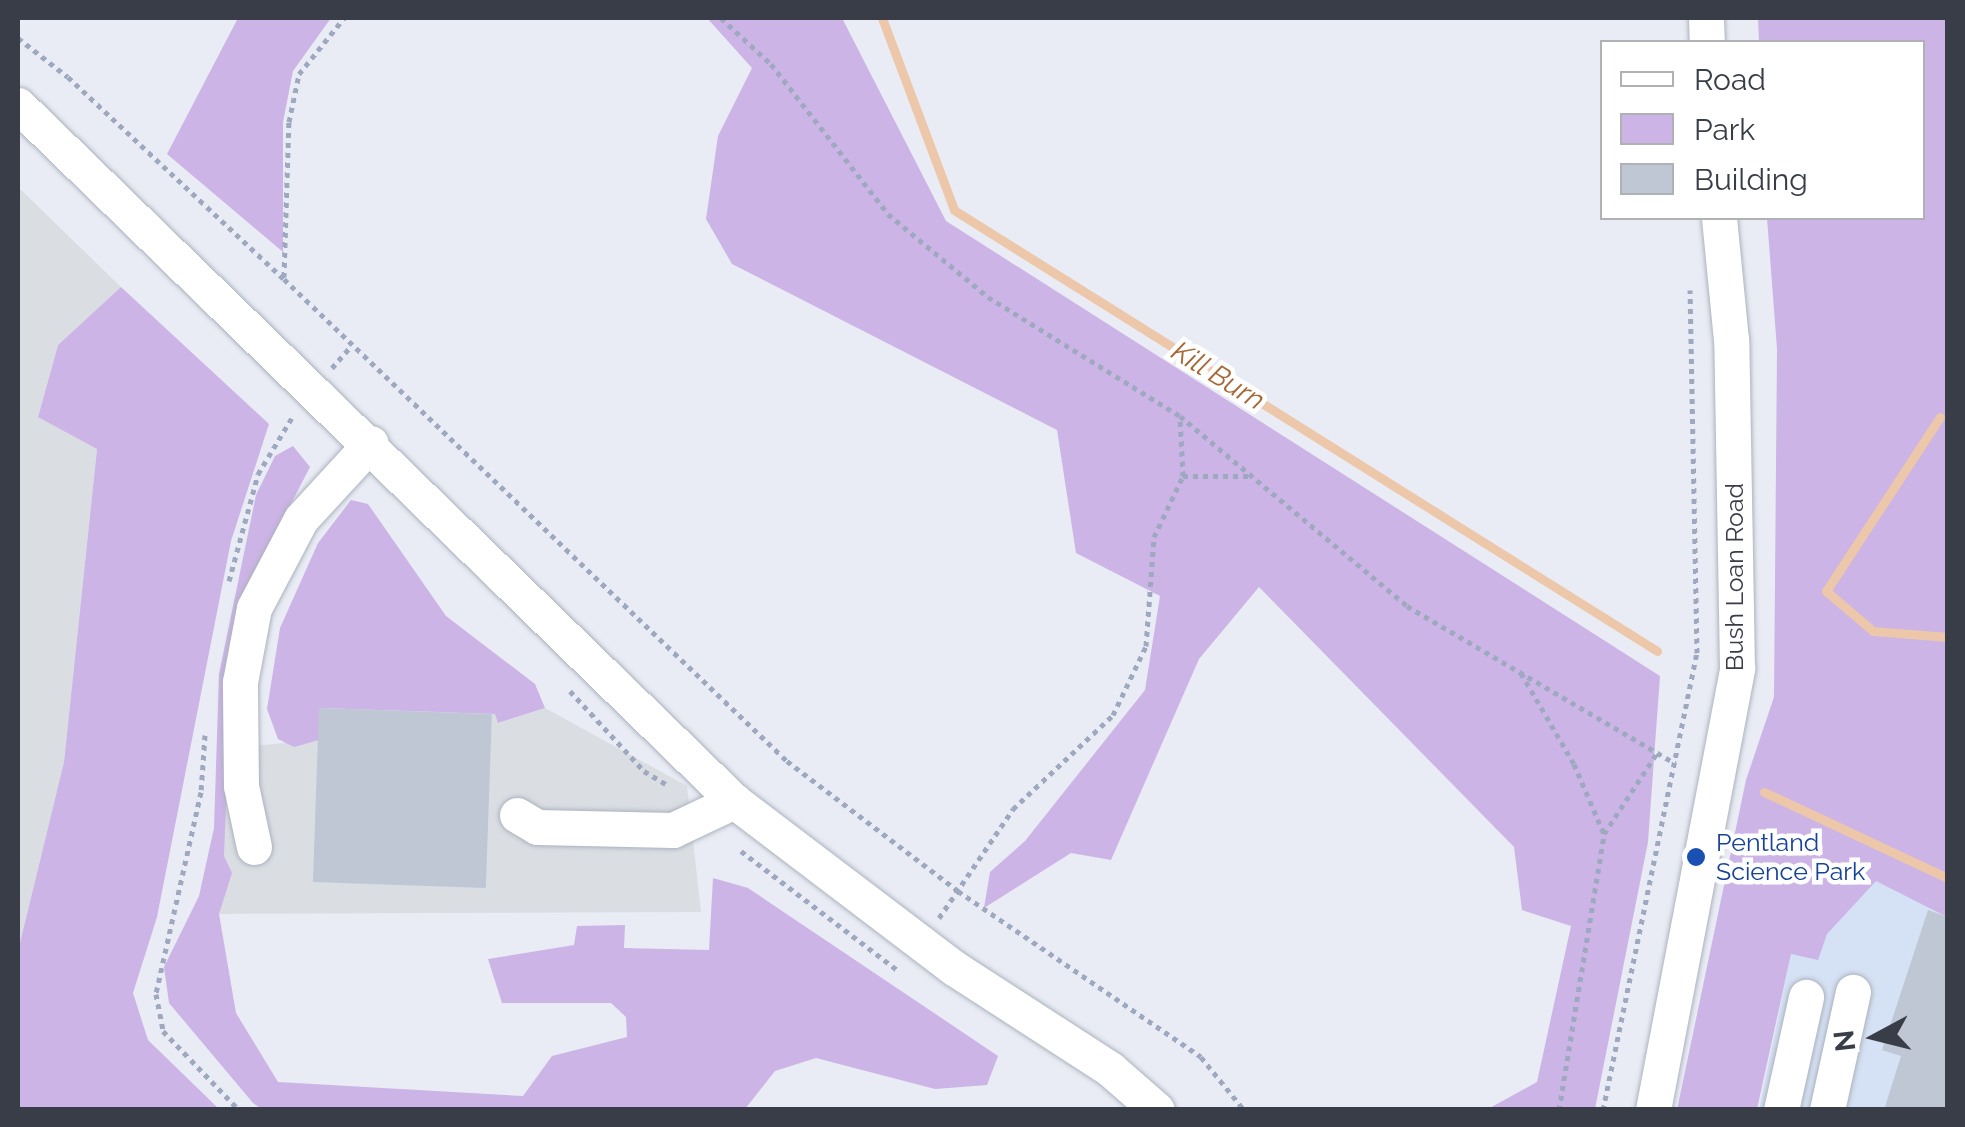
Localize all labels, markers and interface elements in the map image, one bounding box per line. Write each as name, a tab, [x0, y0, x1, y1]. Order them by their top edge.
legend	[1600, 40, 1925, 220]
text: Road	[1694, 62, 1766, 97]
text: Park	[1694, 112, 1755, 147]
text: Building	[1694, 162, 1808, 197]
water label: Kill Burn	[1165, 334, 1271, 418]
street label: Bush Loan Road	[1719, 483, 1749, 671]
place label: Pentland Science Park	[1716, 828, 1865, 887]
marker: Pentland Science Park	[1685, 846, 1707, 868]
north arrow	[1825, 987, 1925, 1087]
text: N	[1827, 1028, 1862, 1053]

